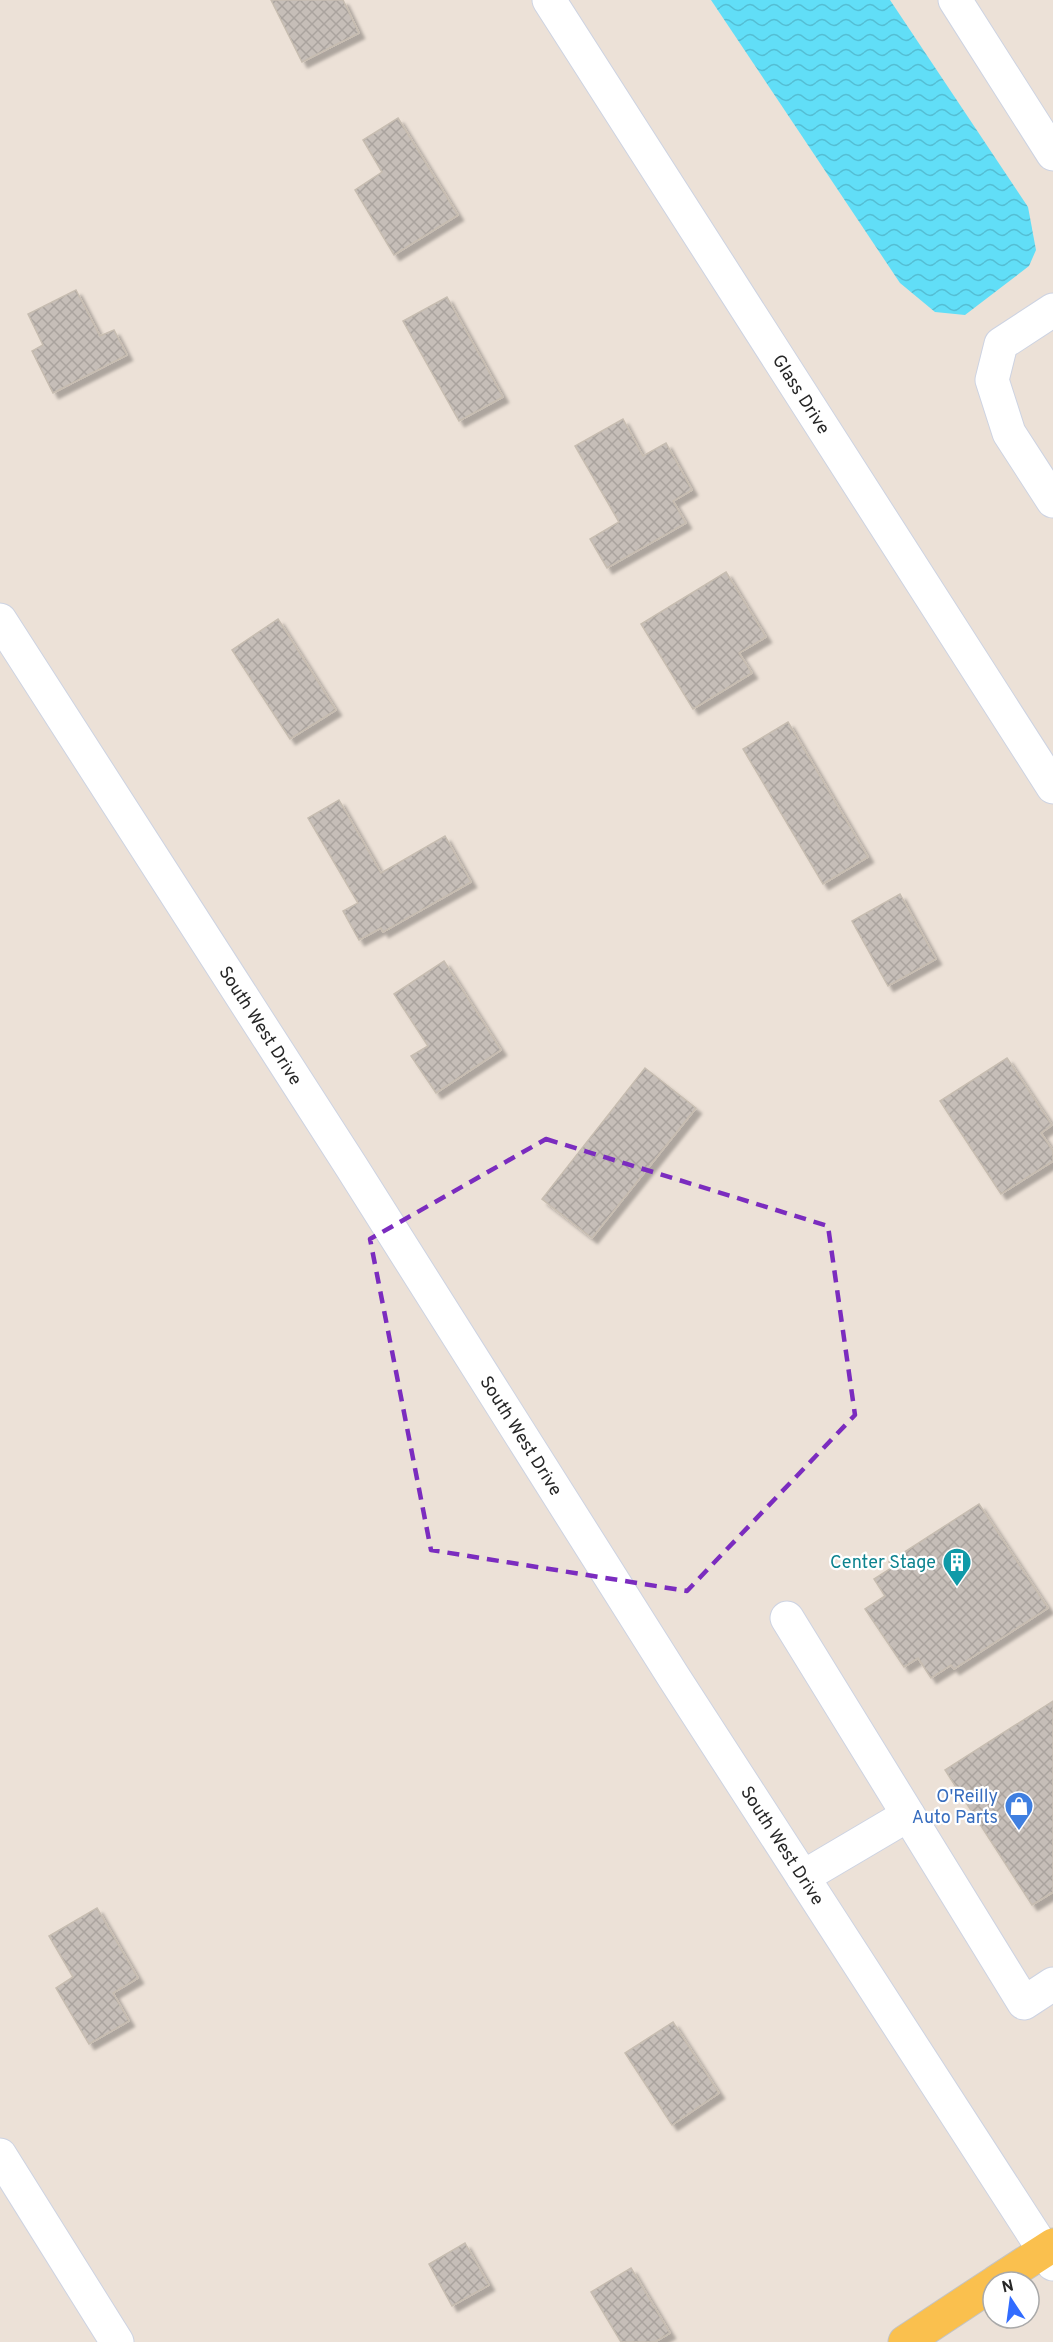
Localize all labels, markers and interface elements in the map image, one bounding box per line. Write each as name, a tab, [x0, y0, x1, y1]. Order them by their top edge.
street label: Glass Drive	[766, 351, 834, 439]
street label: South West Drive	[213, 962, 306, 1090]
street label: South West Drive	[474, 1372, 566, 1501]
building icon: Center Stage	[941, 1546, 973, 1588]
place label: Center Stage	[830, 1552, 936, 1575]
street label: South West Drive	[734, 1782, 828, 1910]
place label: O'Reilly Auto Parts	[912, 1786, 998, 1830]
shop icon: O'Reilly Auto Parts	[1003, 1790, 1035, 1832]
north arrow	[981, 2270, 1041, 2330]
text: N	[1000, 2276, 1016, 2298]

